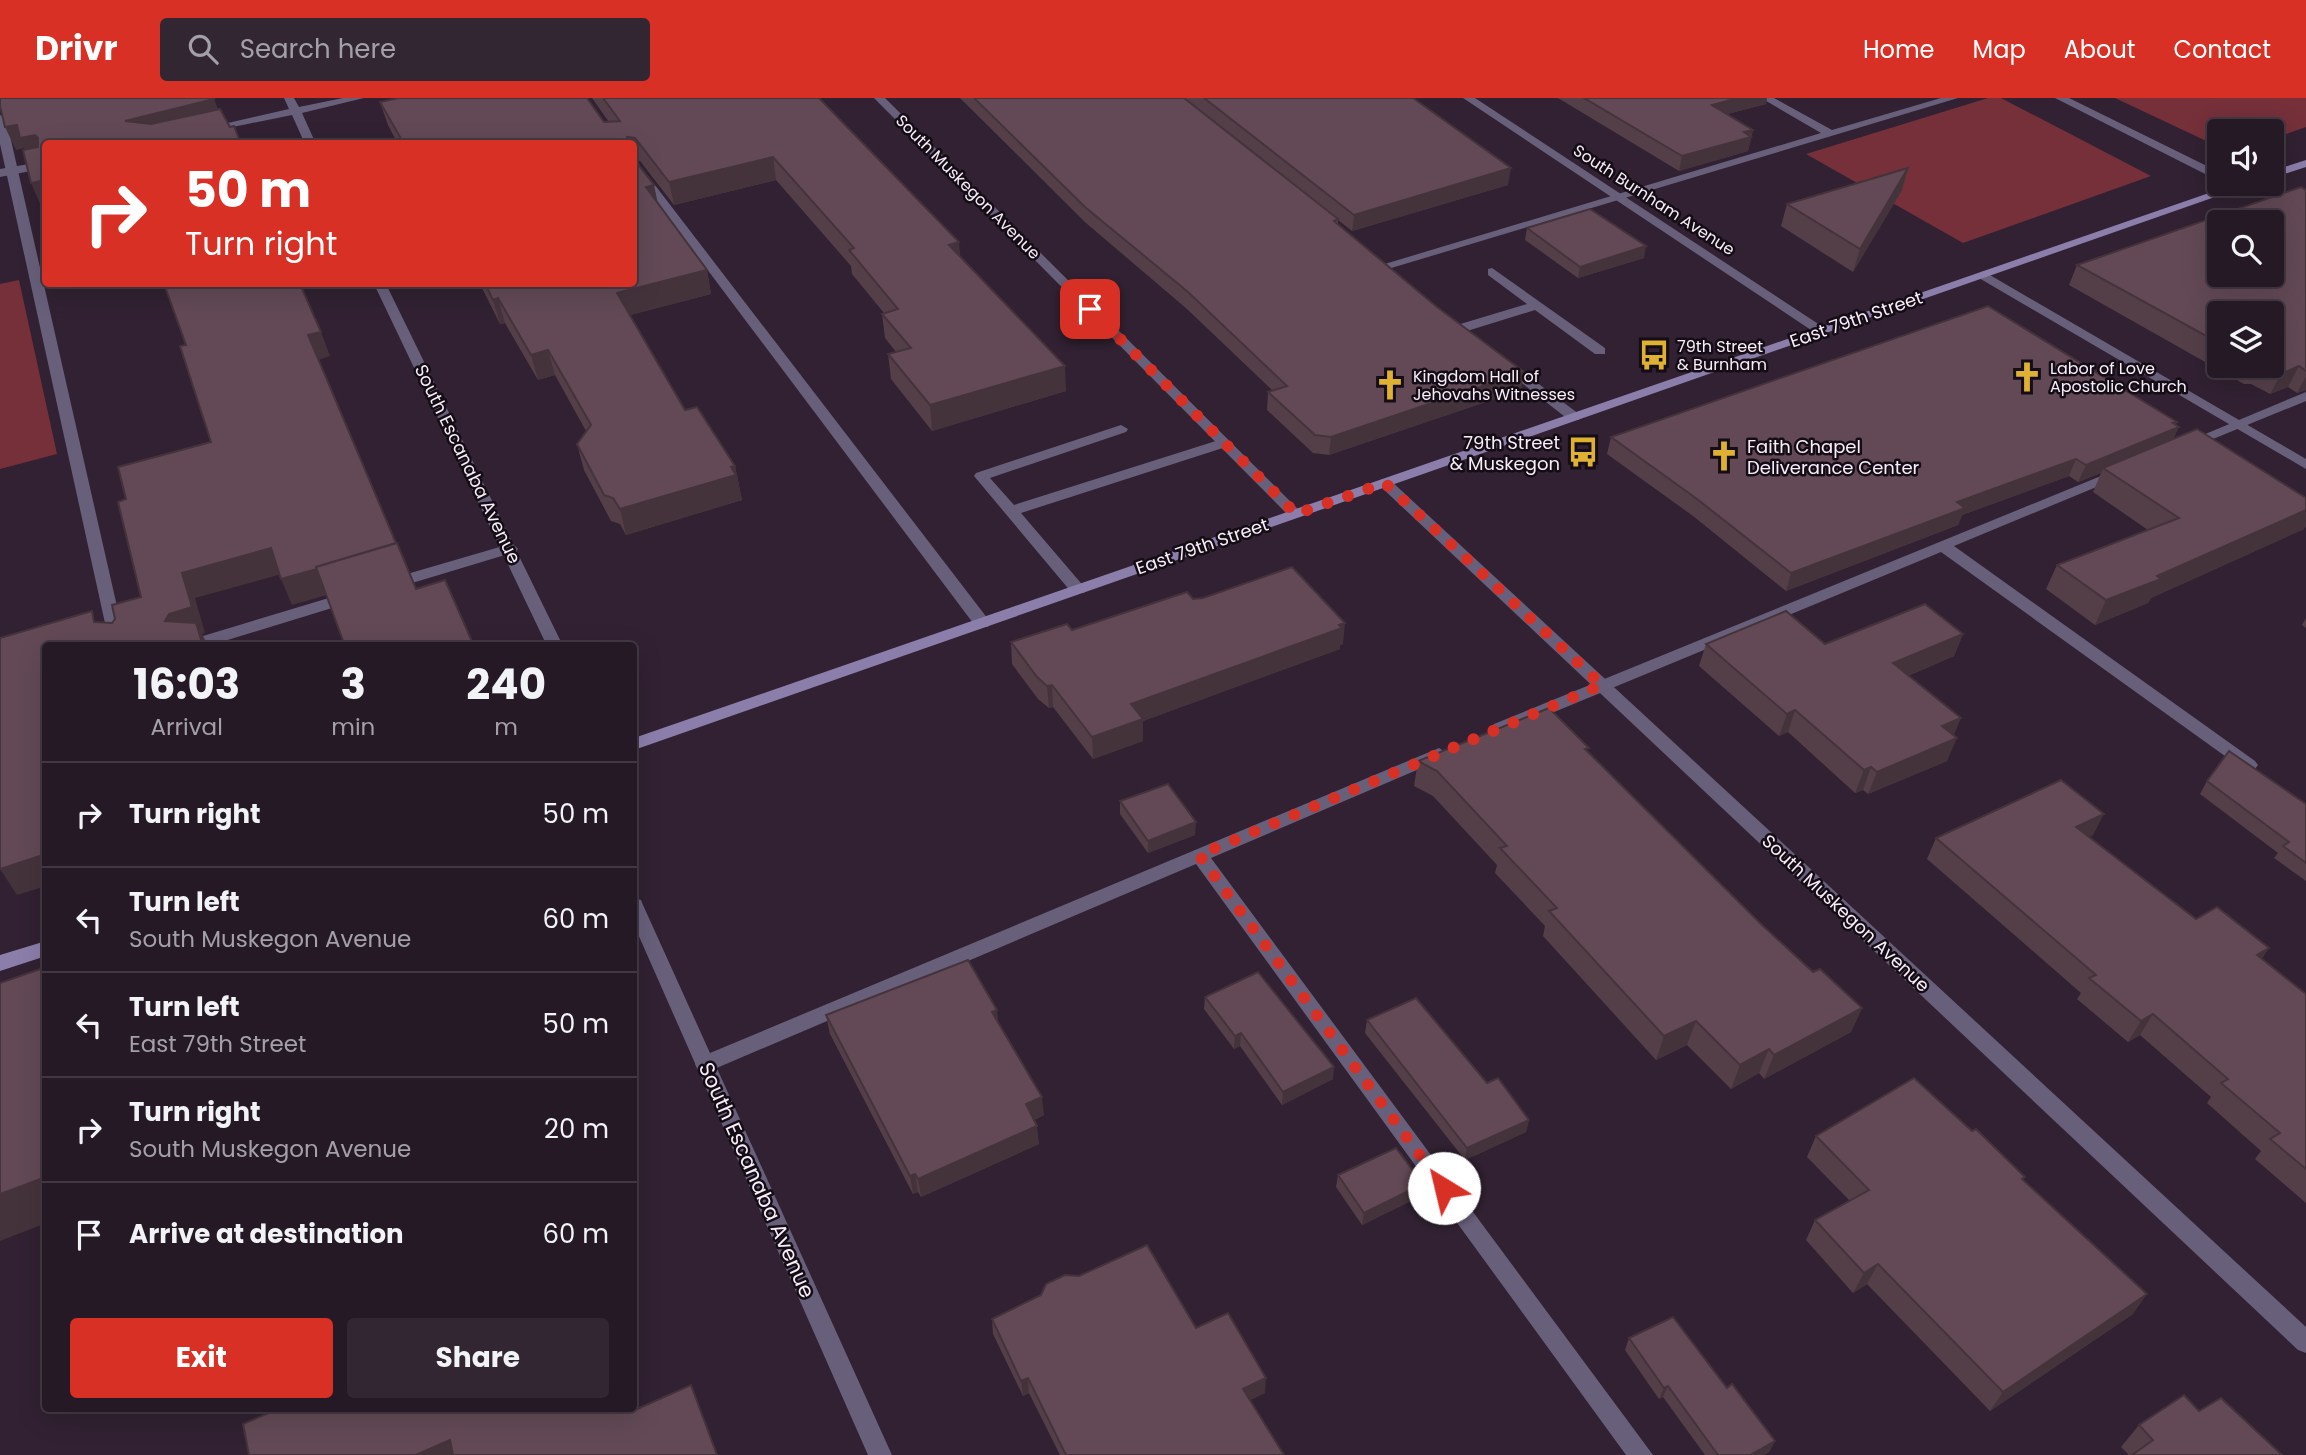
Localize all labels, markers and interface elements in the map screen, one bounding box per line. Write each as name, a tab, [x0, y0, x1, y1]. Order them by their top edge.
search box	[160, 18, 650, 81]
text: Drivr	[35, 25, 118, 72]
icon: search	[184, 30, 222, 68]
text: Search here	[240, 31, 396, 67]
text: Home	[1863, 33, 1935, 66]
text: Map	[1973, 33, 2026, 66]
text: About	[2064, 33, 2135, 66]
text: Contact	[2173, 33, 2271, 66]
street label: South Muskegon Avenue	[890, 109, 1046, 265]
map controls	[2207, 119, 2284, 378]
button: sound	[2207, 119, 2284, 196]
street label: South Burnham Avenue	[1569, 139, 1739, 261]
text: 50 m	[185, 156, 311, 224]
icon: right	[70, 168, 161, 259]
button: search	[2207, 210, 2284, 287]
text: Turn right	[185, 221, 337, 266]
pin	[1060, 279, 1120, 339]
street label: East 79th Street	[1786, 285, 1926, 353]
icon: arrive	[1071, 290, 1109, 328]
button: layers	[2207, 301, 2284, 378]
place label: 79th Street & Burnham	[1677, 335, 1767, 376]
bus stop icon: 79th Street & Burnham	[1637, 338, 1671, 372]
place label: Labor of Love Apostolic Church	[2050, 357, 2187, 398]
street label: South Escanaba Avenue	[409, 360, 527, 568]
church icon: Labor of Love Apostolic Church	[2010, 360, 2044, 394]
place label: Kingdom Hall of Jehovahs Witnesses	[1413, 365, 1575, 406]
church icon: Kingdom Hall of Jehovahs Witnesses	[1373, 368, 1407, 402]
place label: 79th Street & Muskegon	[1450, 430, 1560, 476]
place label: Faith Chapel Deliverance Center	[1747, 434, 1920, 480]
bus stop icon: 79th Street & Muskegon	[1566, 435, 1600, 469]
church icon: Faith Chapel Deliverance Center	[1707, 439, 1741, 473]
street label: East 79th Street	[1132, 512, 1272, 580]
text: 16:03	[133, 655, 240, 714]
text: 3	[341, 655, 366, 714]
text: 240	[466, 655, 546, 714]
text: Arrival	[150, 711, 223, 743]
text: min	[331, 711, 375, 743]
text: m	[494, 711, 518, 743]
icon: right	[70, 796, 108, 834]
text: Turn right	[129, 796, 261, 832]
text: 50 m	[543, 796, 609, 832]
street label: South Muskegon Avenue	[1757, 829, 1935, 997]
text: Turn left	[129, 884, 240, 920]
icon: left	[70, 901, 108, 939]
text: 60 m	[542, 901, 609, 937]
text: South Muskegon Avenue	[129, 923, 411, 955]
text: Turn left	[129, 989, 240, 1025]
icon: left	[70, 1006, 108, 1044]
text: 50 m	[543, 1006, 609, 1042]
text: East 79th Street	[129, 1028, 307, 1060]
street label: South Escanaba Avenue	[692, 1058, 822, 1302]
text: Turn right	[129, 1094, 261, 1130]
icon: right	[70, 1111, 108, 1149]
text: 20 m	[544, 1111, 609, 1147]
text: South Muskegon Avenue	[129, 1133, 411, 1165]
position arrow	[1407, 1151, 1481, 1225]
icon: arrive	[70, 1216, 108, 1254]
text: Arrive at destination	[129, 1216, 404, 1252]
text: 60 m	[542, 1216, 609, 1252]
button: Exit	[70, 1318, 333, 1398]
button: Share	[347, 1318, 609, 1398]

